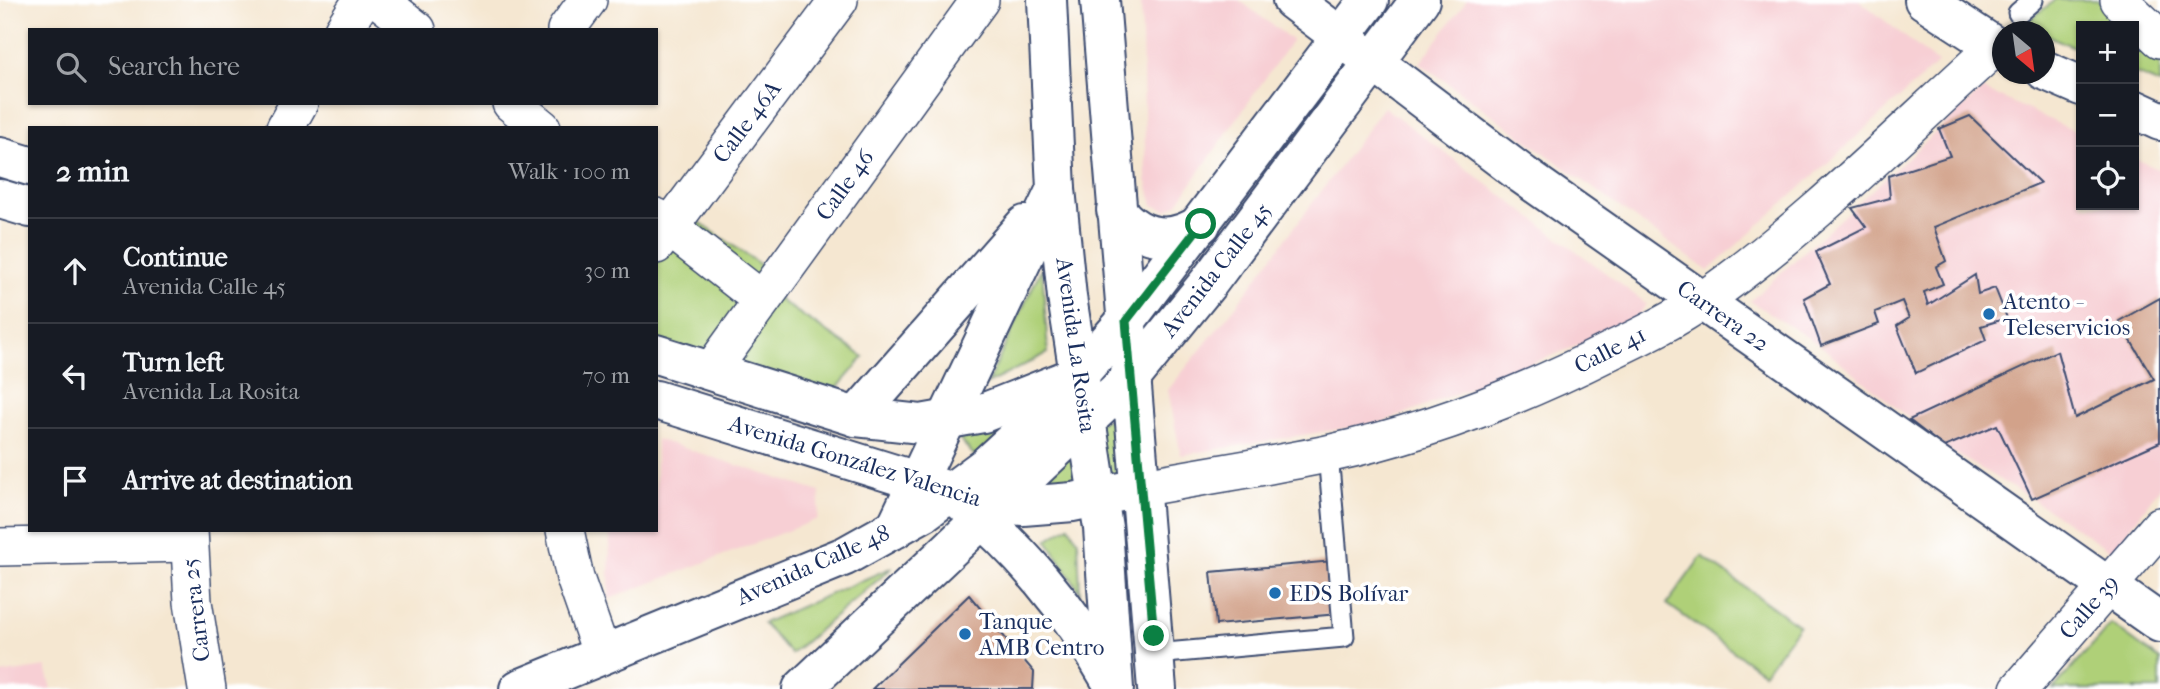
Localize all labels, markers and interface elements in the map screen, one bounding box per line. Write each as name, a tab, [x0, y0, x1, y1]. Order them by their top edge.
north arrow	[1992, 21, 2055, 84]
map controls	[2076, 21, 2139, 210]
button: +	[2076, 21, 2139, 84]
search box	[28, 28, 658, 105]
icon: search	[52, 48, 90, 86]
text: Search here	[108, 51, 240, 82]
street label: Calle 46A	[707, 75, 787, 168]
button: −	[2076, 84, 2139, 147]
street label: Calle 46	[810, 144, 880, 226]
button: locate	[2076, 147, 2139, 210]
text: 2 min	[56, 154, 129, 189]
text: Walk · 100 m	[508, 158, 630, 185]
street label: Avenida Calle 45	[1155, 197, 1277, 343]
route start	[1185, 208, 1216, 239]
text: Continue	[123, 242, 228, 273]
icon: ahead	[56, 252, 94, 290]
street label: Avenida La Rosita	[1050, 255, 1102, 435]
text: 30 m	[584, 257, 630, 284]
text: Avenida Calle 45	[123, 273, 286, 300]
street label: Carrera 22	[1672, 275, 1774, 358]
place label: Atento - Teleservicios	[2002, 288, 2130, 341]
marker: Atento - Teleservicios	[1981, 306, 1997, 322]
street label: Calle 41	[1570, 321, 1650, 379]
text: Turn left	[123, 347, 224, 378]
icon: left	[56, 357, 94, 395]
text: 70 m	[582, 362, 630, 389]
text: Avenida La Rosita	[123, 378, 299, 405]
street label: Avenida González Valencia	[725, 409, 985, 512]
icon: arrive	[56, 462, 94, 500]
text: Arrive at destination	[123, 465, 353, 496]
street label: Avenida Calle 48	[731, 519, 894, 611]
street label: Carrera 25	[176, 557, 216, 663]
street label: Calle 39	[2054, 569, 2124, 645]
place label: EDS Bolívar	[1289, 580, 1409, 607]
marker: EDS Bolívar	[1267, 585, 1283, 601]
place label: Tanque AMB Centro	[978, 608, 1104, 661]
route end	[1138, 620, 1169, 651]
marker: Tanque AMB Centro	[957, 626, 973, 642]

